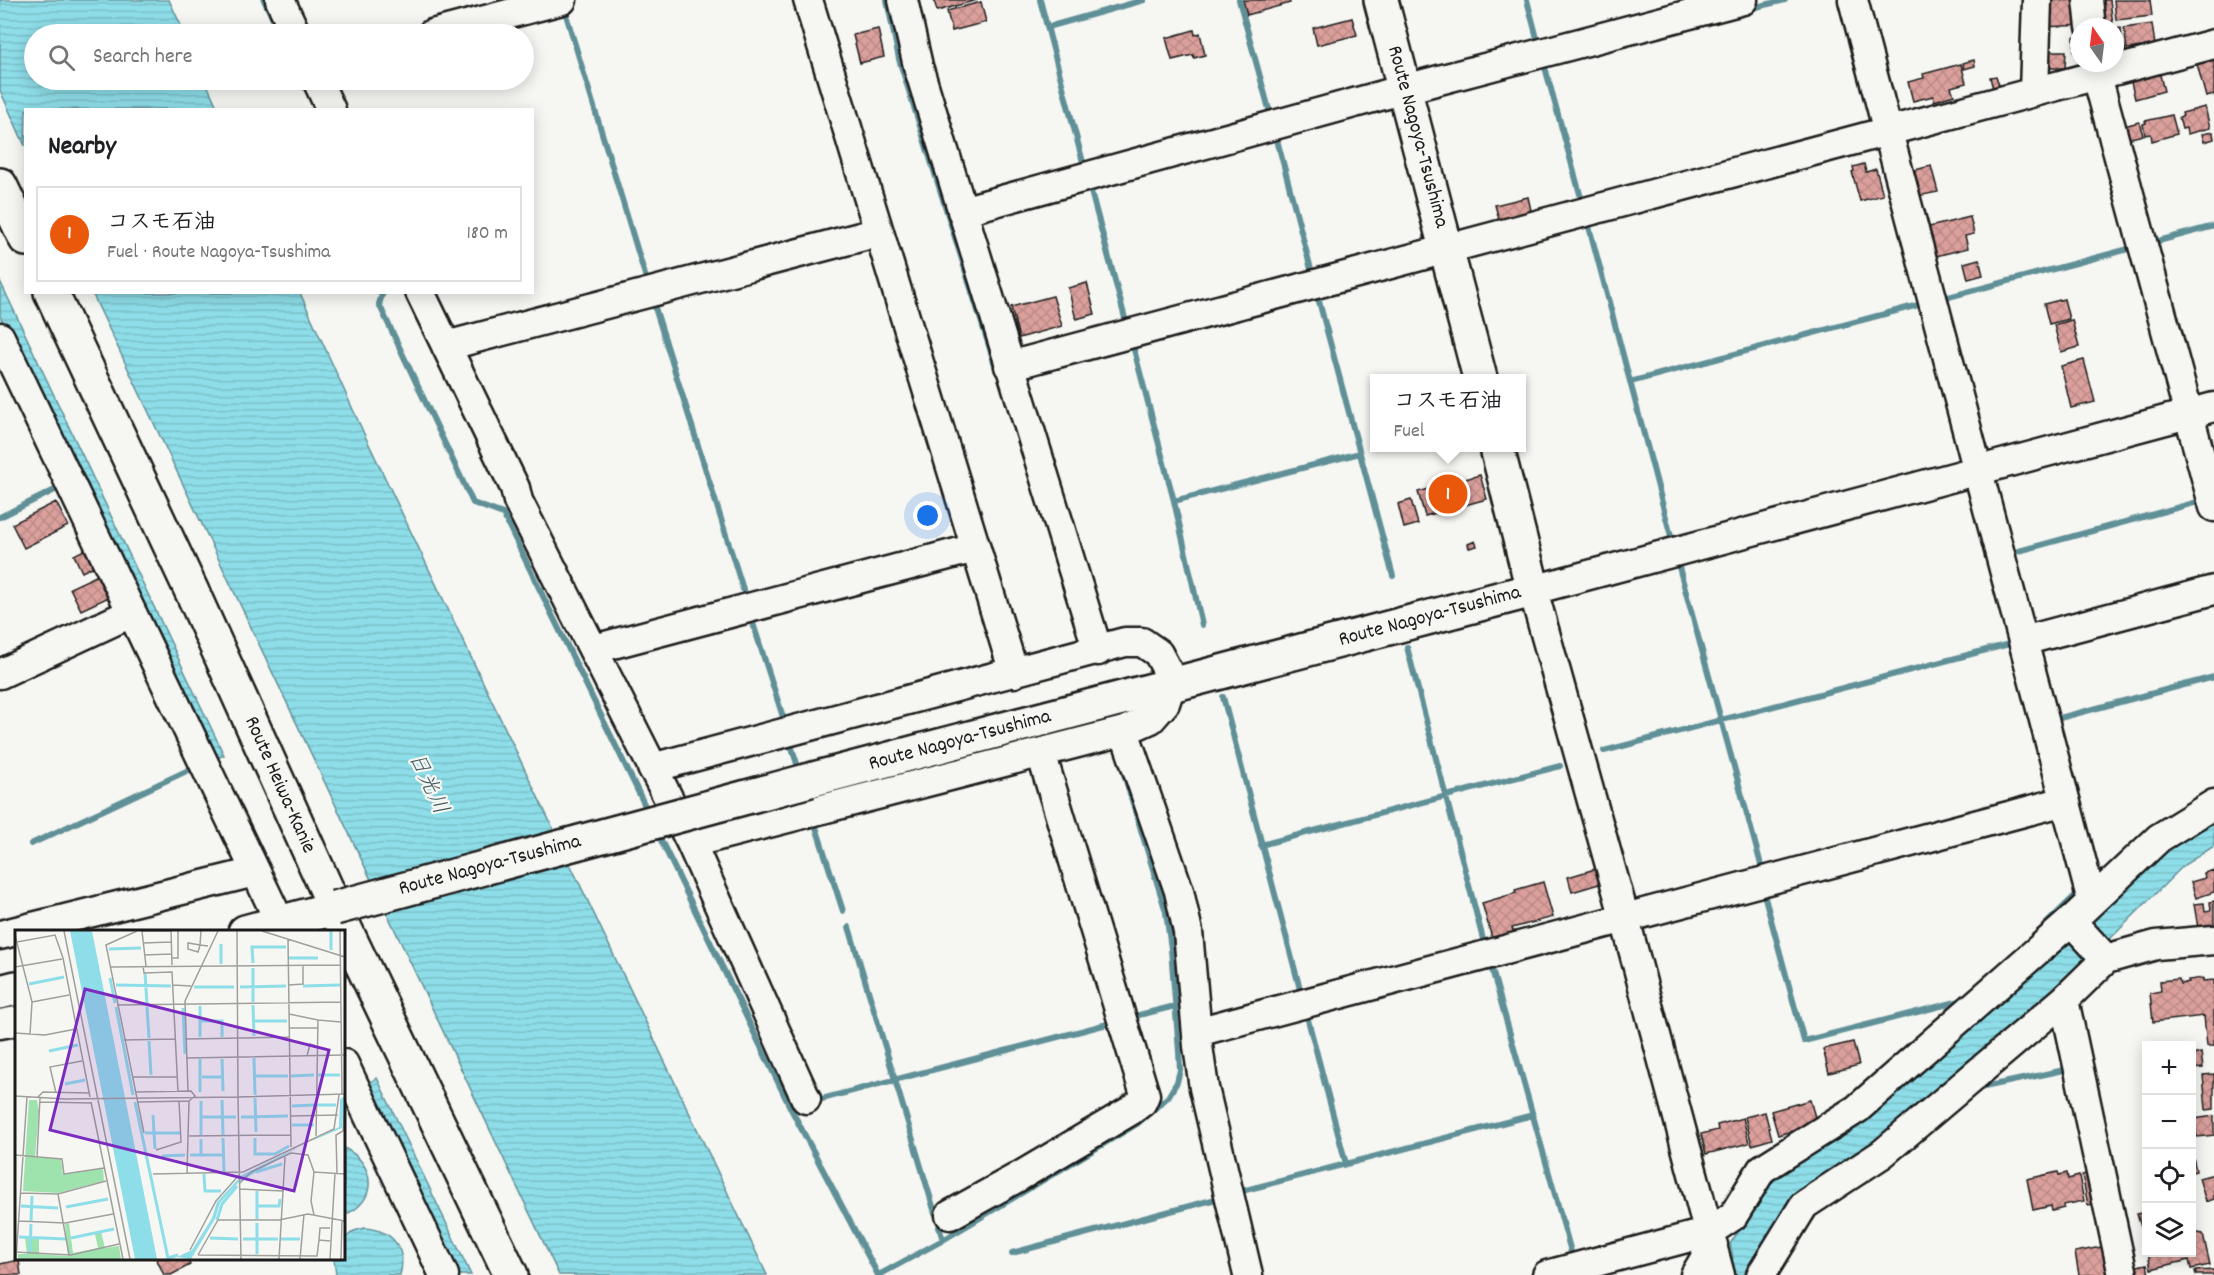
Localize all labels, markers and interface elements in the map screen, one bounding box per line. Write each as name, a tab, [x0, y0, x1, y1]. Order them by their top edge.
north arrow	[2070, 18, 2124, 72]
search box	[24, 24, 534, 90]
icon: search	[45, 41, 78, 74]
text: Search here	[93, 42, 192, 73]
street label: Route Nagoya-Tsushima	[1378, 43, 1456, 233]
text: Nearby	[48, 129, 116, 166]
text: コスモ石油	[107, 208, 216, 239]
text: 1	[67, 220, 72, 248]
text: 180 m	[466, 220, 508, 248]
text: Fuel · Route Nagoya-Tsushima	[107, 239, 331, 267]
popup	[1370, 374, 1526, 452]
text: コスモ石油	[1393, 387, 1503, 418]
text: Fuel	[1393, 418, 1425, 446]
pin: 1	[1428, 472, 1468, 516]
your location	[913, 501, 942, 530]
street label: Route Nagoya-Tsushima	[1336, 578, 1526, 656]
street label: Route Nagoya-Tsushima	[866, 702, 1056, 780]
street label: Route Heiwa-Kanie	[235, 712, 323, 858]
water label: 日光川	[399, 748, 455, 820]
street label: Route Nagoya-Tsushima	[396, 827, 586, 905]
inset map	[15, 930, 345, 1260]
map controls	[2142, 1041, 2196, 1257]
button: +	[2142, 1041, 2196, 1095]
button: −	[2142, 1095, 2196, 1149]
button: locate	[2142, 1149, 2196, 1203]
button: layers	[2142, 1203, 2196, 1257]

